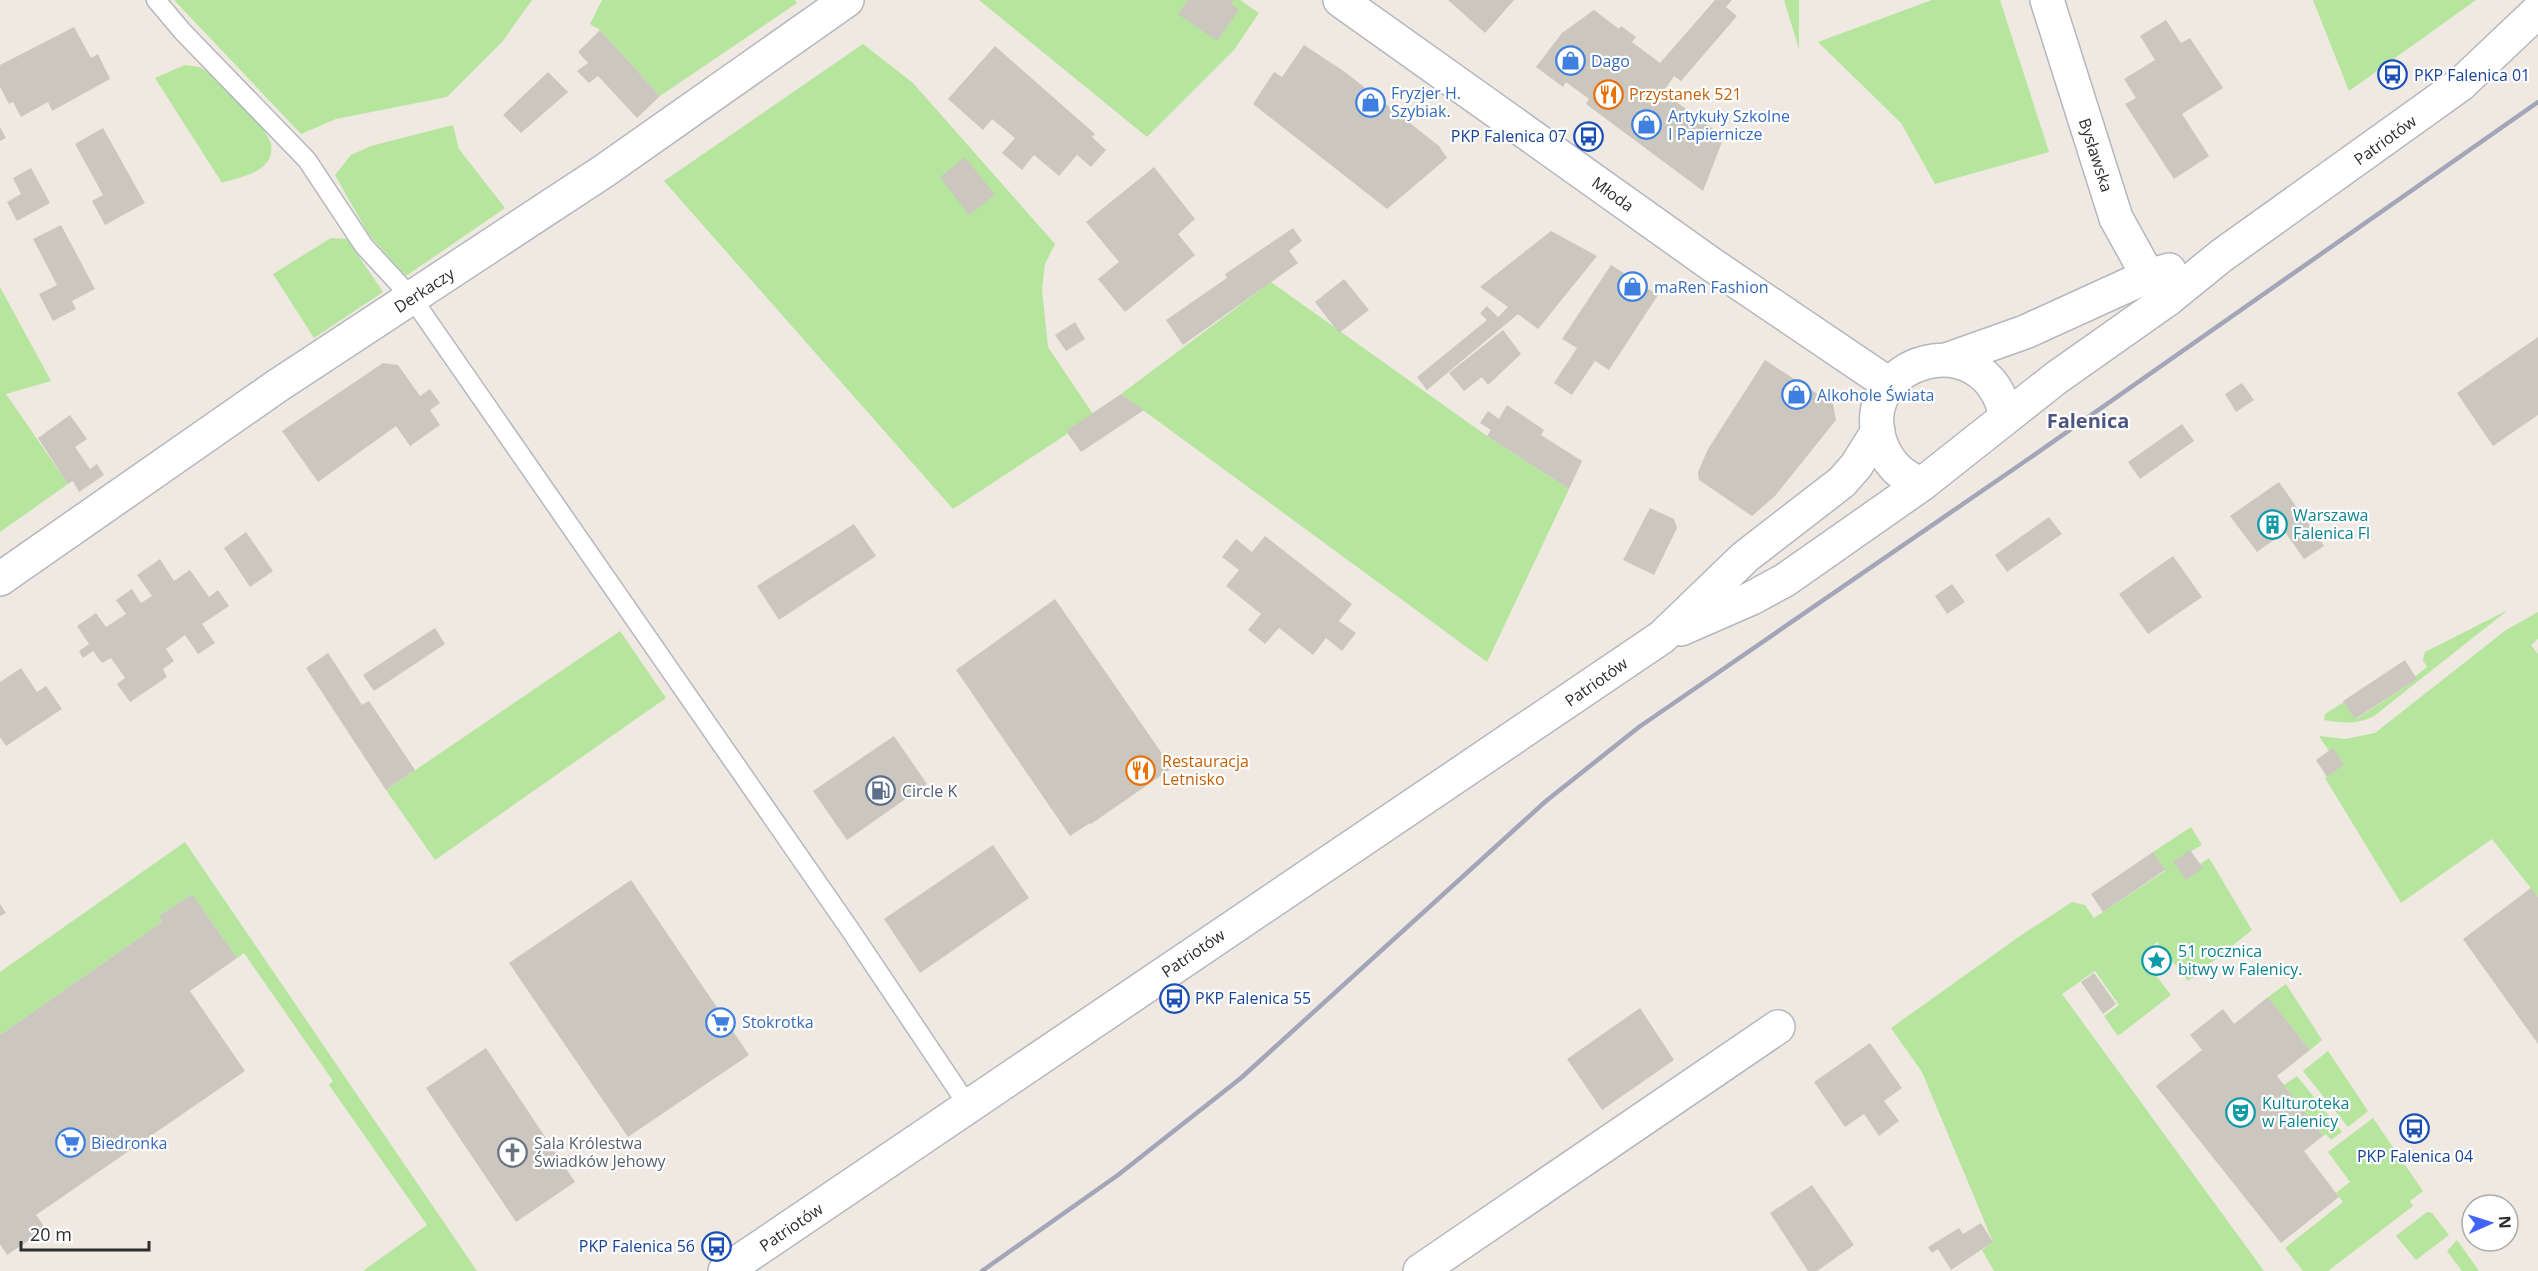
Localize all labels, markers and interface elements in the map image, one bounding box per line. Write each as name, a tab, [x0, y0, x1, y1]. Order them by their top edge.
shop icon: Dago	[1554, 45, 1586, 77]
place label: Dago	[1591, 50, 1630, 72]
bus stop icon: PKP Falenica 01	[2377, 59, 2409, 91]
place label: PKP Falenica 01	[2414, 64, 2530, 86]
restaurant icon: Przystanek 521	[1592, 78, 1624, 110]
place label: Fryzjer H. Szybiak.	[1391, 82, 1461, 122]
place label: Przystanek 521	[1629, 83, 1742, 105]
shop icon: Fryzjer H. Szybiak.	[1354, 86, 1386, 118]
place label: Artykuły Szkolne I Papiernicze	[1668, 105, 1790, 145]
shop icon: Artykuły Szkolne I Papiernicze	[1631, 109, 1663, 141]
street label: Patriotów	[2349, 110, 2421, 170]
street label: Bysławska	[2074, 115, 2118, 195]
bus stop icon: PKP Falenica 07	[1572, 120, 1604, 152]
place label: PKP Falenica 07	[1451, 125, 1567, 147]
street label: Młoda	[1588, 171, 1638, 217]
street label: Derkaczy	[390, 262, 459, 318]
shop icon: maRen Fashion	[1617, 271, 1649, 303]
place label: maRen Fashion	[1654, 276, 1769, 298]
shop icon: Alkohole Świata	[1780, 379, 1812, 411]
place label: Alkohole Świata	[1817, 384, 1935, 406]
district label: Falenica	[2047, 407, 2129, 434]
place label: Warszawa Falenica Fl	[2293, 504, 2370, 544]
building icon: Warszawa Falenica Fl	[2256, 508, 2288, 540]
street label: Patriotów	[1560, 652, 1632, 712]
place label: Restauracja Letnisko	[1162, 750, 1249, 790]
restaurant icon: Restauracja Letnisko	[1125, 754, 1157, 786]
fuel station icon: Circle K	[865, 775, 897, 807]
place label: Circle K	[902, 780, 958, 802]
street label: Patriotów	[1157, 923, 1230, 982]
place label: 51 rocznica bitwy w Falenicy.	[2178, 940, 2303, 980]
place icon: 51 rocznica bitwy w Falenicy.	[2141, 944, 2173, 976]
bus stop icon: PKP Falenica 55	[1158, 982, 1190, 1014]
place label: PKP Falenica 55	[1195, 987, 1311, 1009]
supermarket icon: Stokrotka	[705, 1006, 737, 1038]
place label: Stokrotka	[742, 1011, 814, 1033]
place label: Kulturoteka w Falenicy	[2262, 1092, 2349, 1132]
theatre icon: Kulturoteka w Falenicy	[2225, 1096, 2257, 1128]
bus stop icon: PKP Falenica 04	[2399, 1112, 2431, 1144]
supermarket icon: Biedronka	[54, 1127, 86, 1159]
place label: Biedronka	[91, 1132, 167, 1154]
place label: Sala Królestwa Świadków Jehowy	[534, 1132, 667, 1172]
church icon: Sala Królestwa Świadków Jehowy	[497, 1136, 529, 1168]
place label: PKP Falenica 04	[2357, 1145, 2473, 1167]
north arrow	[2460, 1193, 2520, 1253]
street label: Patriotów	[755, 1197, 828, 1256]
scale bar	[21, 1214, 148, 1252]
text: N	[2494, 1215, 2516, 1229]
text: 20 m	[30, 1222, 72, 1246]
bus stop icon: PKP Falenica 56	[700, 1230, 732, 1262]
place label: PKP Falenica 56	[579, 1235, 695, 1257]

